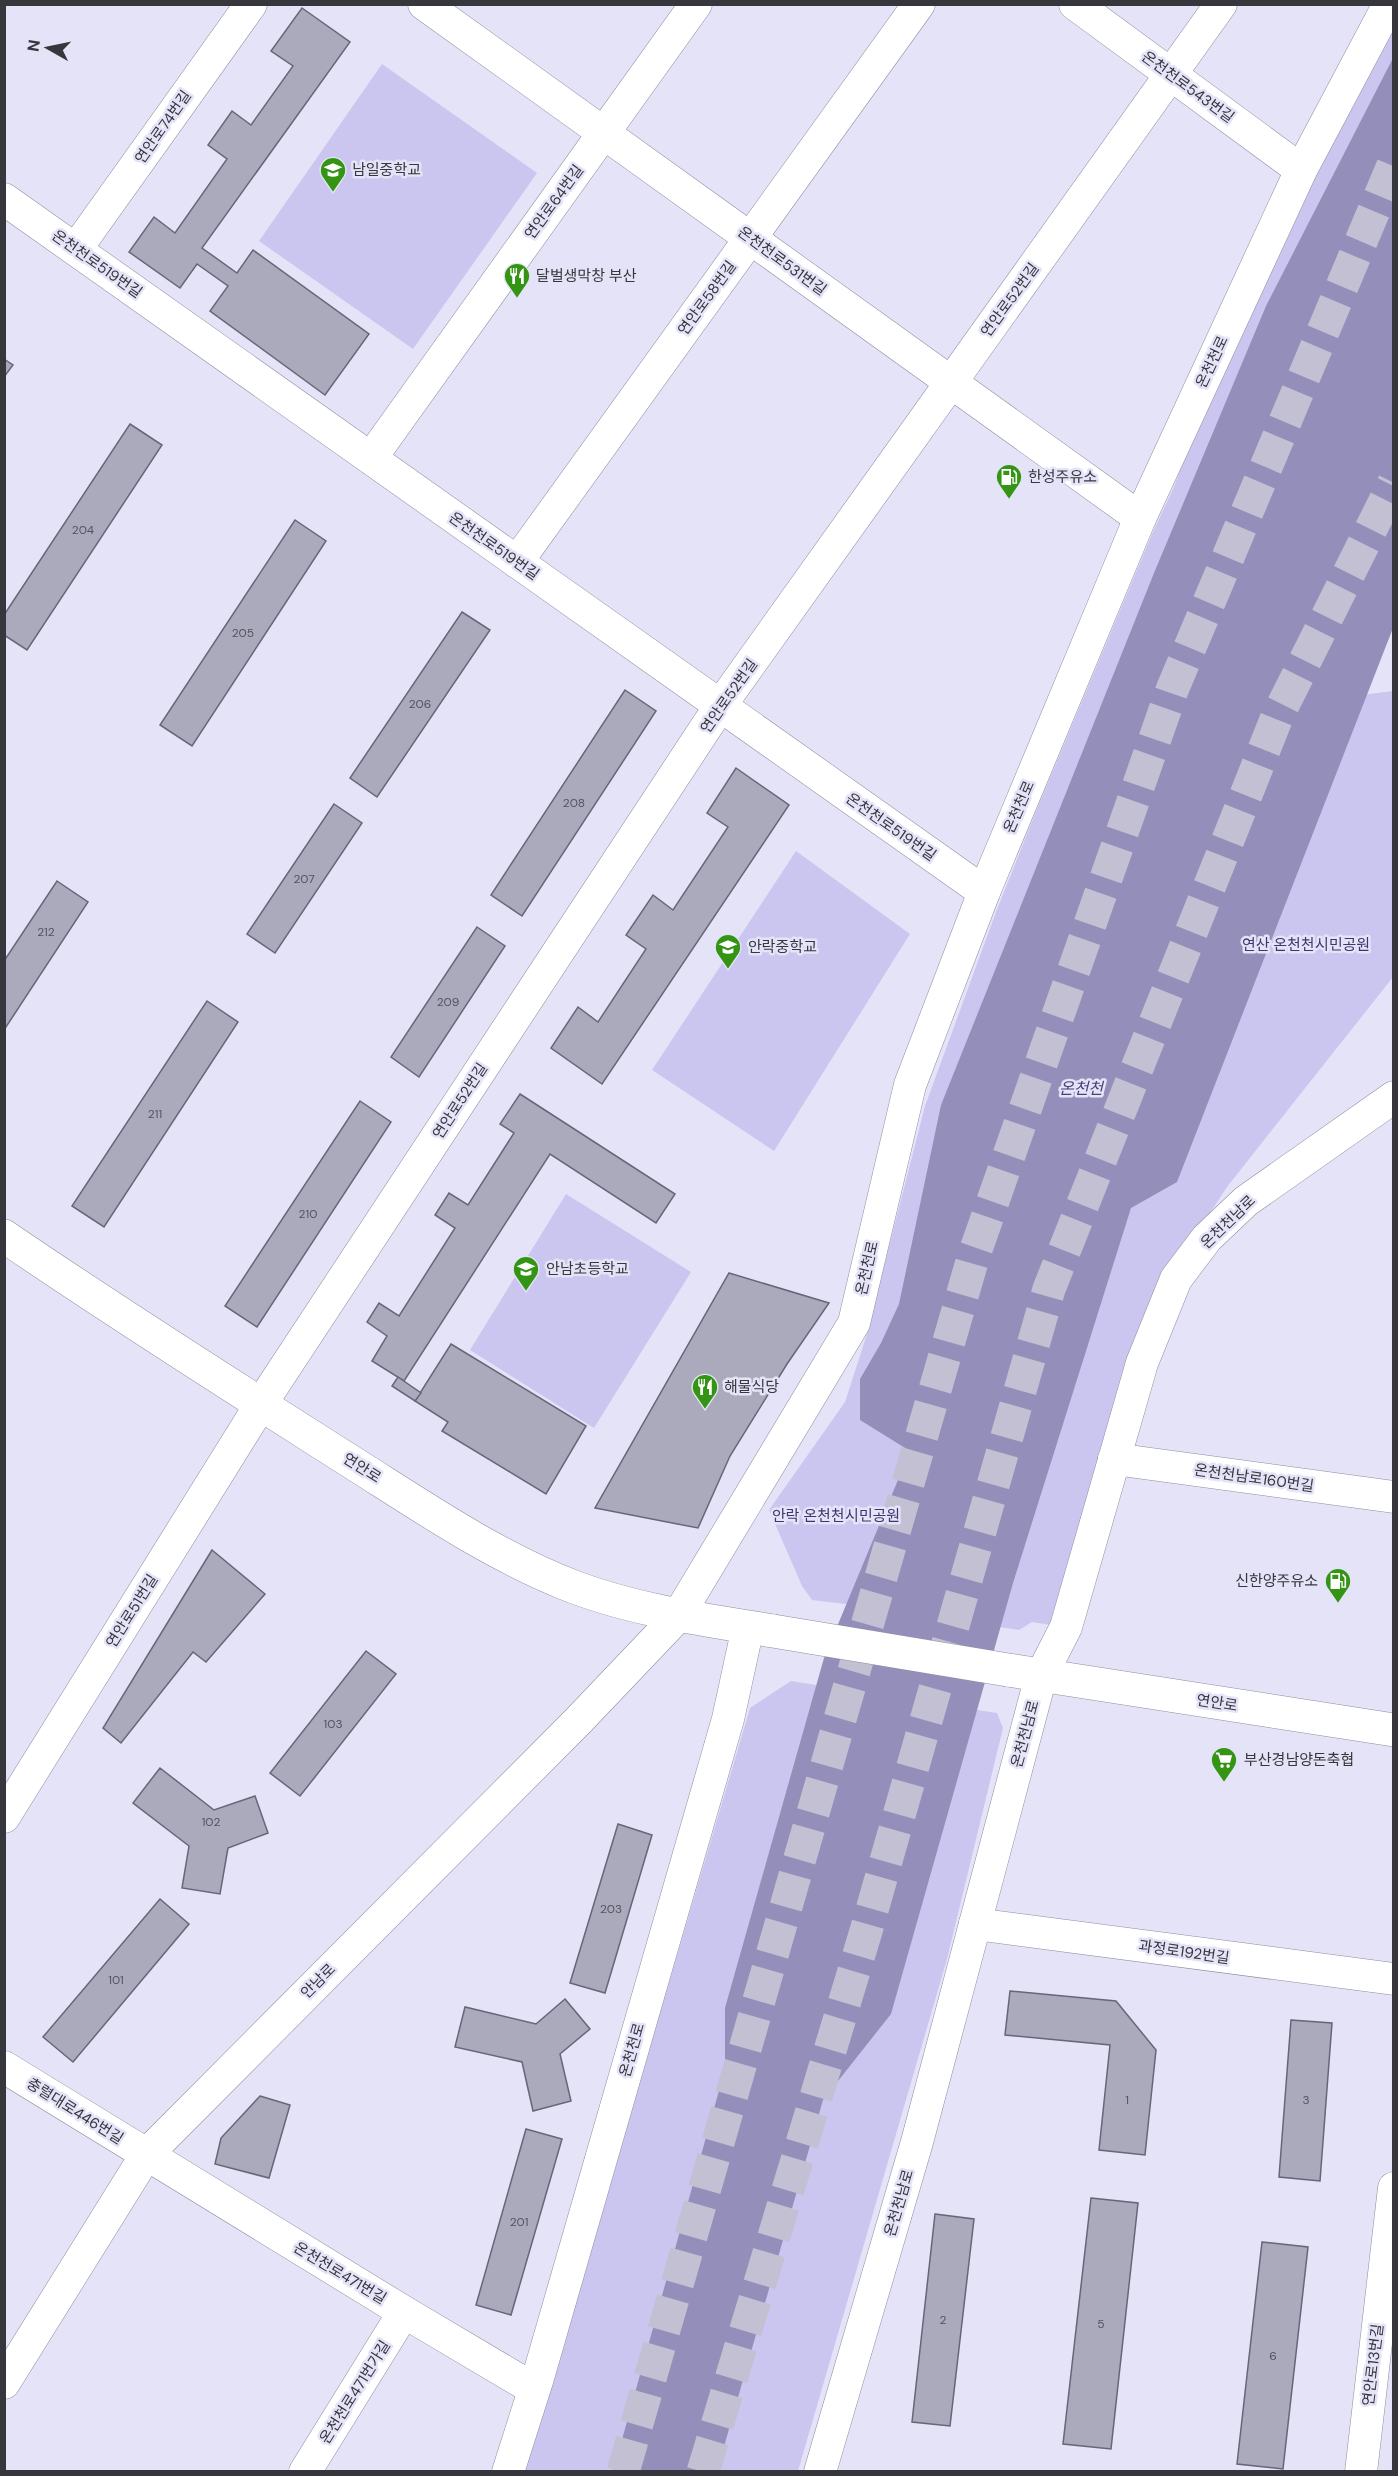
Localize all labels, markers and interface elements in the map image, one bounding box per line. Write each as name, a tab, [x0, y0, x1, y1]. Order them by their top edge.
north arrow	[18, 18, 78, 78]
text: N	[22, 38, 45, 53]
street label: 온천천로543번길	[1138, 47, 1238, 127]
street label: 연안로74번길	[130, 86, 196, 168]
school or university icon: 남일중학교	[318, 155, 348, 193]
place label: 남일중학교	[352, 160, 421, 180]
street label: 연안로64번길	[520, 161, 588, 243]
street label: 온천천로531번길	[734, 222, 830, 300]
street label: 온천천로519번길	[48, 225, 146, 303]
street label: 연안로58번길	[673, 257, 741, 339]
street label: 연안로52번길	[976, 259, 1044, 341]
restaurant icon: 달벌생막창 부산	[502, 261, 532, 299]
place label: 달벌생막창 부산	[536, 266, 637, 286]
street label: 온천천로	[1191, 333, 1233, 391]
fuel station icon: 한성주유소	[994, 462, 1024, 500]
place label: 한성주유소	[1028, 467, 1097, 487]
street label: 온천천로519번길	[445, 507, 543, 585]
house number: 204	[72, 522, 94, 538]
house number: 205	[232, 625, 254, 641]
street label: 연안로52번길	[696, 655, 762, 737]
house number: 206	[409, 696, 431, 712]
street label: 온천천로	[999, 778, 1039, 836]
street label: 온천천로519번길	[842, 788, 940, 866]
house number: 208	[563, 795, 585, 811]
house number: 207	[293, 871, 315, 887]
house number: 212	[37, 924, 55, 940]
school or university icon: 안락중학교	[713, 932, 743, 970]
park label: 연산 온천천시민공원	[1242, 935, 1370, 955]
place label: 안락중학교	[748, 937, 817, 957]
house number: 209	[437, 994, 459, 1010]
street label: 연안로52번길	[428, 1059, 492, 1143]
water label: 온천천	[1059, 1078, 1105, 1099]
house number: 211	[148, 1106, 162, 1122]
street label: 온천천남로	[1196, 1191, 1260, 1253]
house number: 210	[299, 1206, 317, 1222]
street label: 온천천로	[851, 1239, 883, 1297]
school or university icon: 안남초등학교	[511, 1254, 541, 1292]
place label: 안남초등학교	[546, 1259, 629, 1279]
restaurant icon: 해물식당	[690, 1372, 720, 1410]
place label: 해물식당	[724, 1377, 779, 1397]
street label: 연안로	[339, 1449, 385, 1487]
street label: 온천천남로160번길	[1193, 1460, 1315, 1496]
park label: 안락 온천천시민공원	[772, 1506, 900, 1526]
fuel station icon: 신한양주유소	[1323, 1566, 1353, 1604]
street label: 연안로51번길	[102, 1571, 162, 1651]
place label: 신한양주유소	[1235, 1571, 1318, 1591]
street label: 연안로	[1195, 1690, 1239, 1716]
street label: 온천천남로	[1006, 1698, 1044, 1770]
house number: 103	[323, 1716, 343, 1732]
supermarket icon: 부산경남양돈축협	[1209, 1745, 1239, 1783]
place label: 부산경남양돈축협	[1244, 1750, 1354, 1770]
house number: 102	[202, 1814, 220, 1830]
house number: 203	[600, 1901, 622, 1917]
street label: 과정로192번길	[1137, 1936, 1231, 1968]
street label: 안남로	[296, 1959, 340, 2003]
house number: 101	[108, 1972, 124, 1988]
street label: 온천천로	[615, 2021, 649, 2079]
street label: 충렬대로446번길	[23, 2073, 127, 2149]
house number: 1	[1125, 2092, 1129, 2108]
house number: 3	[1302, 2092, 1310, 2108]
street label: 온천천남로	[880, 2167, 918, 2239]
house number: 201	[510, 2214, 528, 2230]
street label: 온천천로471번길	[290, 2237, 390, 2309]
house number: 2	[940, 2312, 947, 2328]
house number: 5	[1097, 2316, 1105, 2332]
street label: 연안로13번길	[1358, 2323, 1388, 2407]
street label: 온천천로471번가길	[315, 2336, 395, 2448]
house number: 6	[1269, 2348, 1277, 2364]

